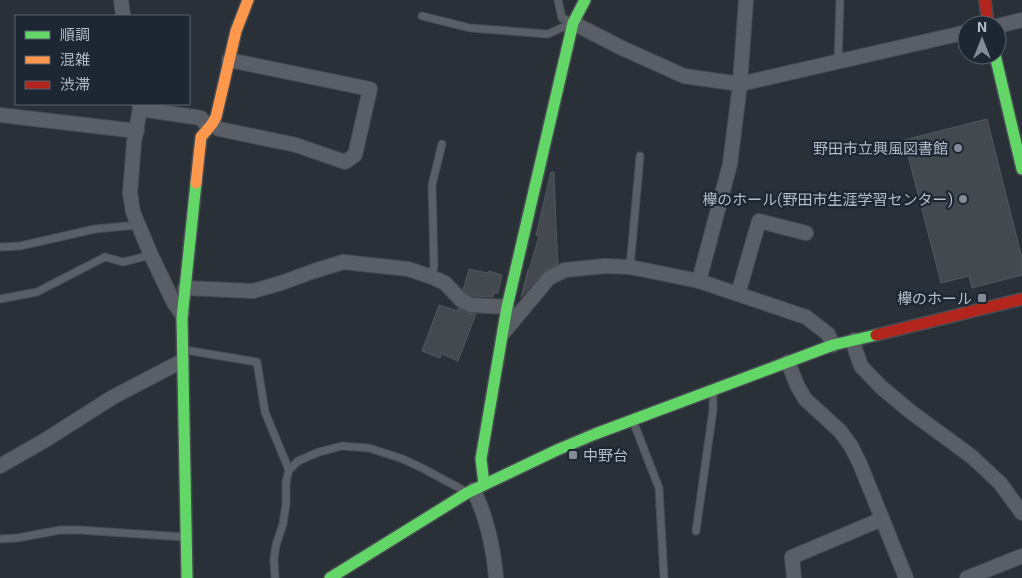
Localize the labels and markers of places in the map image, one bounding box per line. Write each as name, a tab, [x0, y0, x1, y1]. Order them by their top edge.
place label: 野田市立興風図書館	[813, 139, 948, 157]
marker: 野田市立興風図書館	[952, 142, 964, 154]
place label: 欅のホール(野田市生涯学習センター)	[702, 190, 953, 208]
marker: 欅のホール(野田市生涯学習センター)	[957, 193, 969, 205]
place label: 欅のホール	[897, 289, 972, 307]
marker: 欅のホール	[976, 292, 988, 304]
place label: 中野台	[583, 446, 628, 464]
marker: 中野台	[567, 449, 579, 461]

